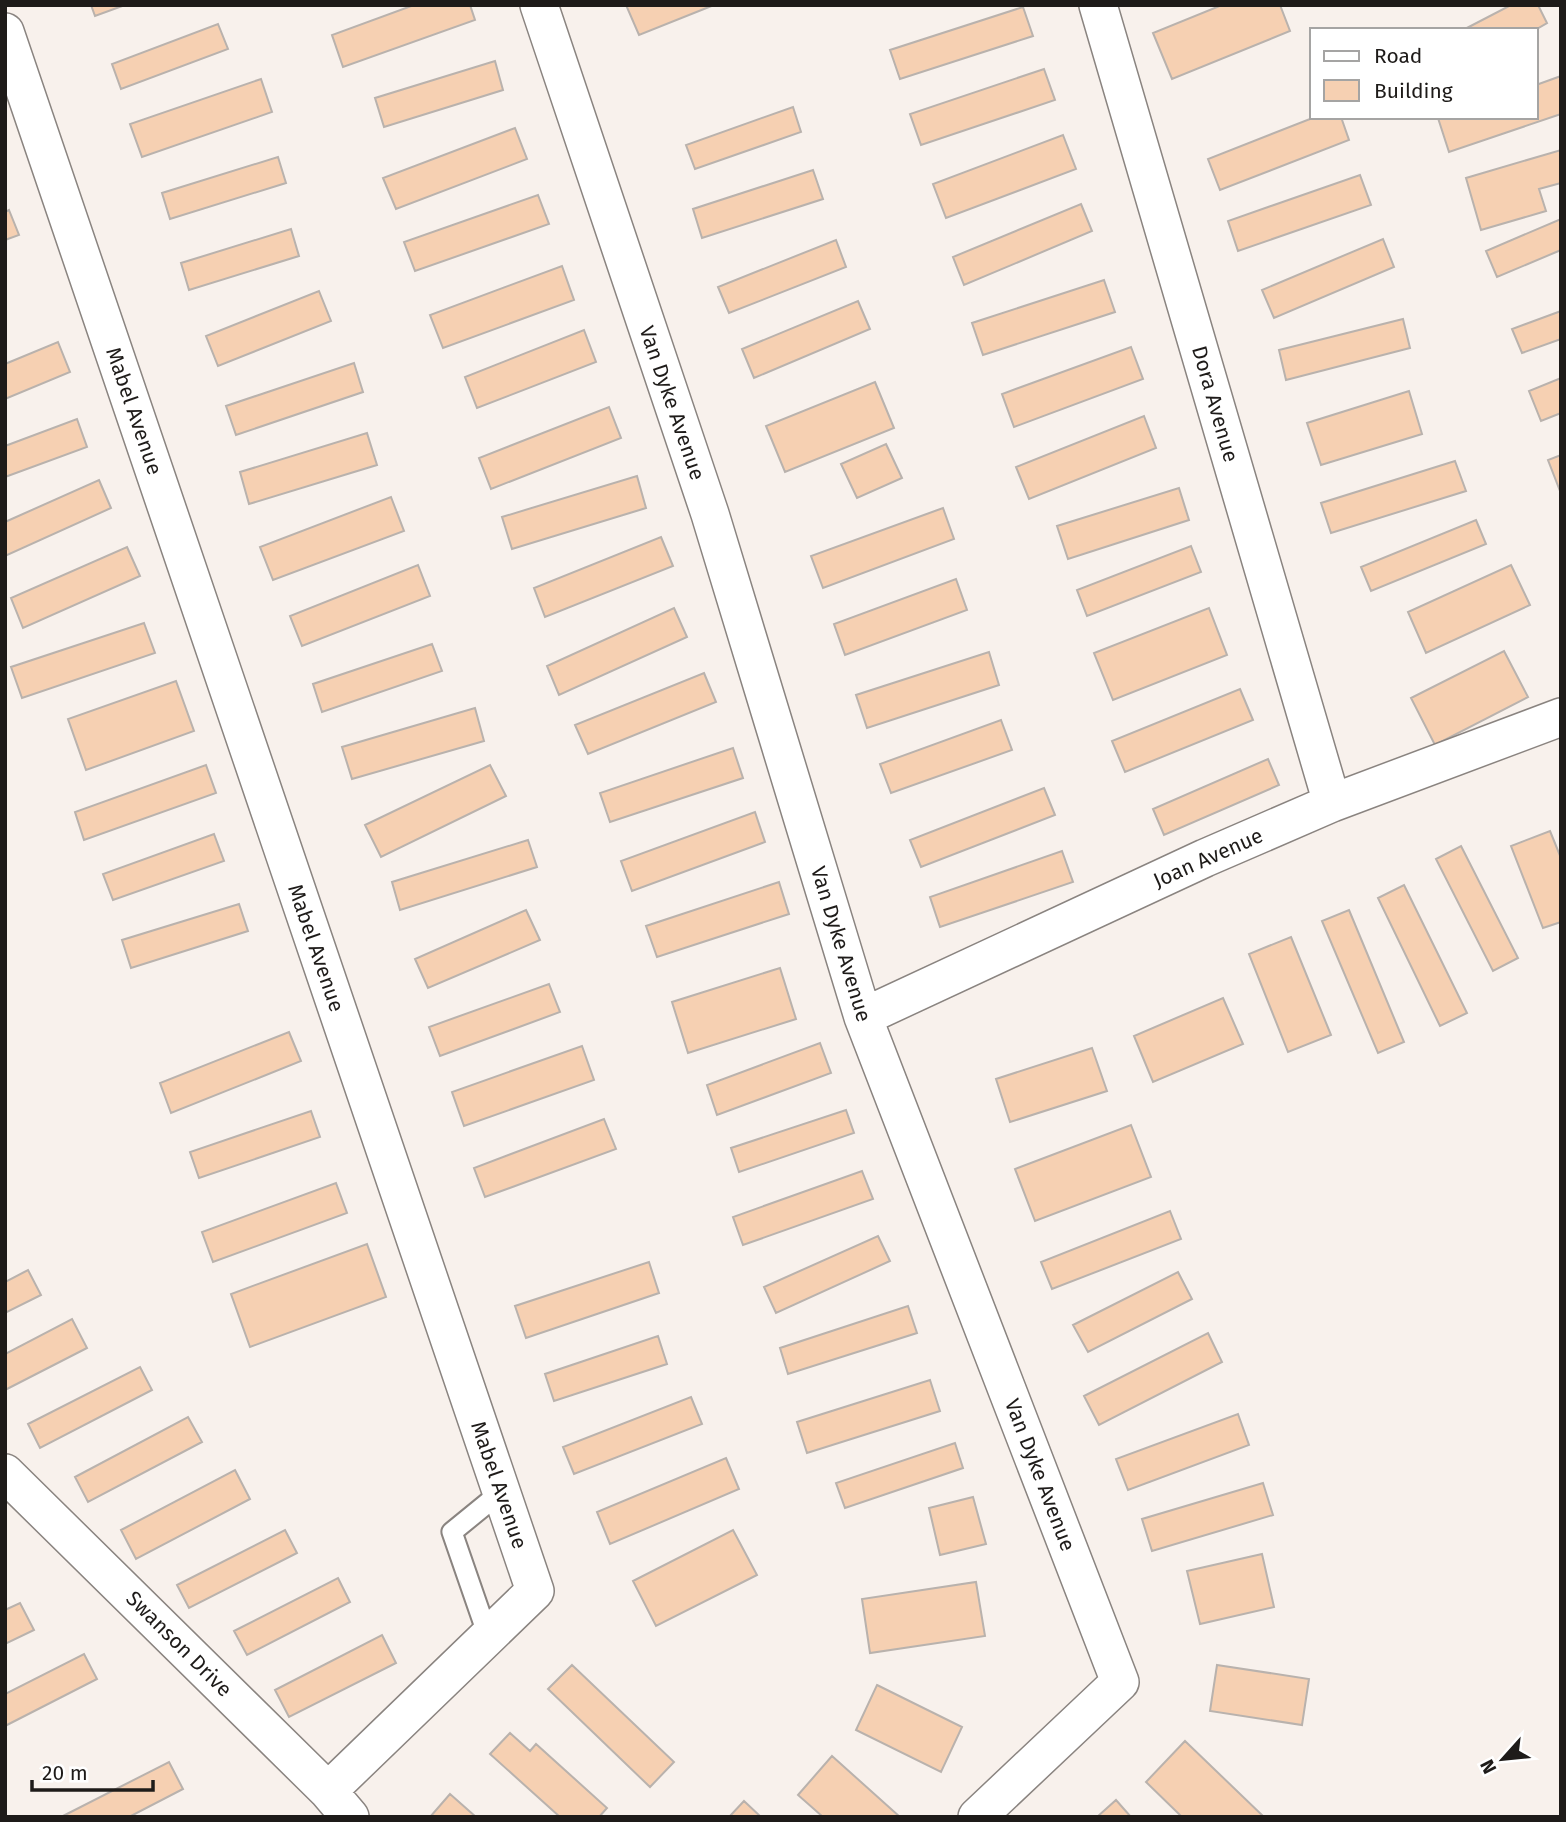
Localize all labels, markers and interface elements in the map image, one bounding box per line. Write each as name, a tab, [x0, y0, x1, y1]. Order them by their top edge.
legend	[1310, 28, 1538, 119]
text: Road	[1374, 43, 1422, 69]
text: Building	[1374, 78, 1453, 104]
street label: Van Dyke Avenue	[633, 323, 711, 483]
street label: Dora Avenue	[1186, 343, 1244, 465]
street label: Mabel Avenue	[100, 344, 168, 478]
street label: Joan Avenue	[1149, 822, 1267, 894]
street label: Van Dyke Avenue	[805, 863, 877, 1025]
street label: Mabel Avenue	[282, 881, 350, 1015]
street label: Van Dyke Avenue	[999, 1395, 1081, 1555]
street label: Mabel Avenue	[465, 1418, 533, 1552]
street label: Swanson Drive	[121, 1586, 237, 1702]
north arrow	[1468, 1724, 1538, 1794]
scale bar	[32, 1748, 152, 1792]
text: N	[1475, 1756, 1501, 1777]
text: 20 m	[42, 1760, 88, 1786]

